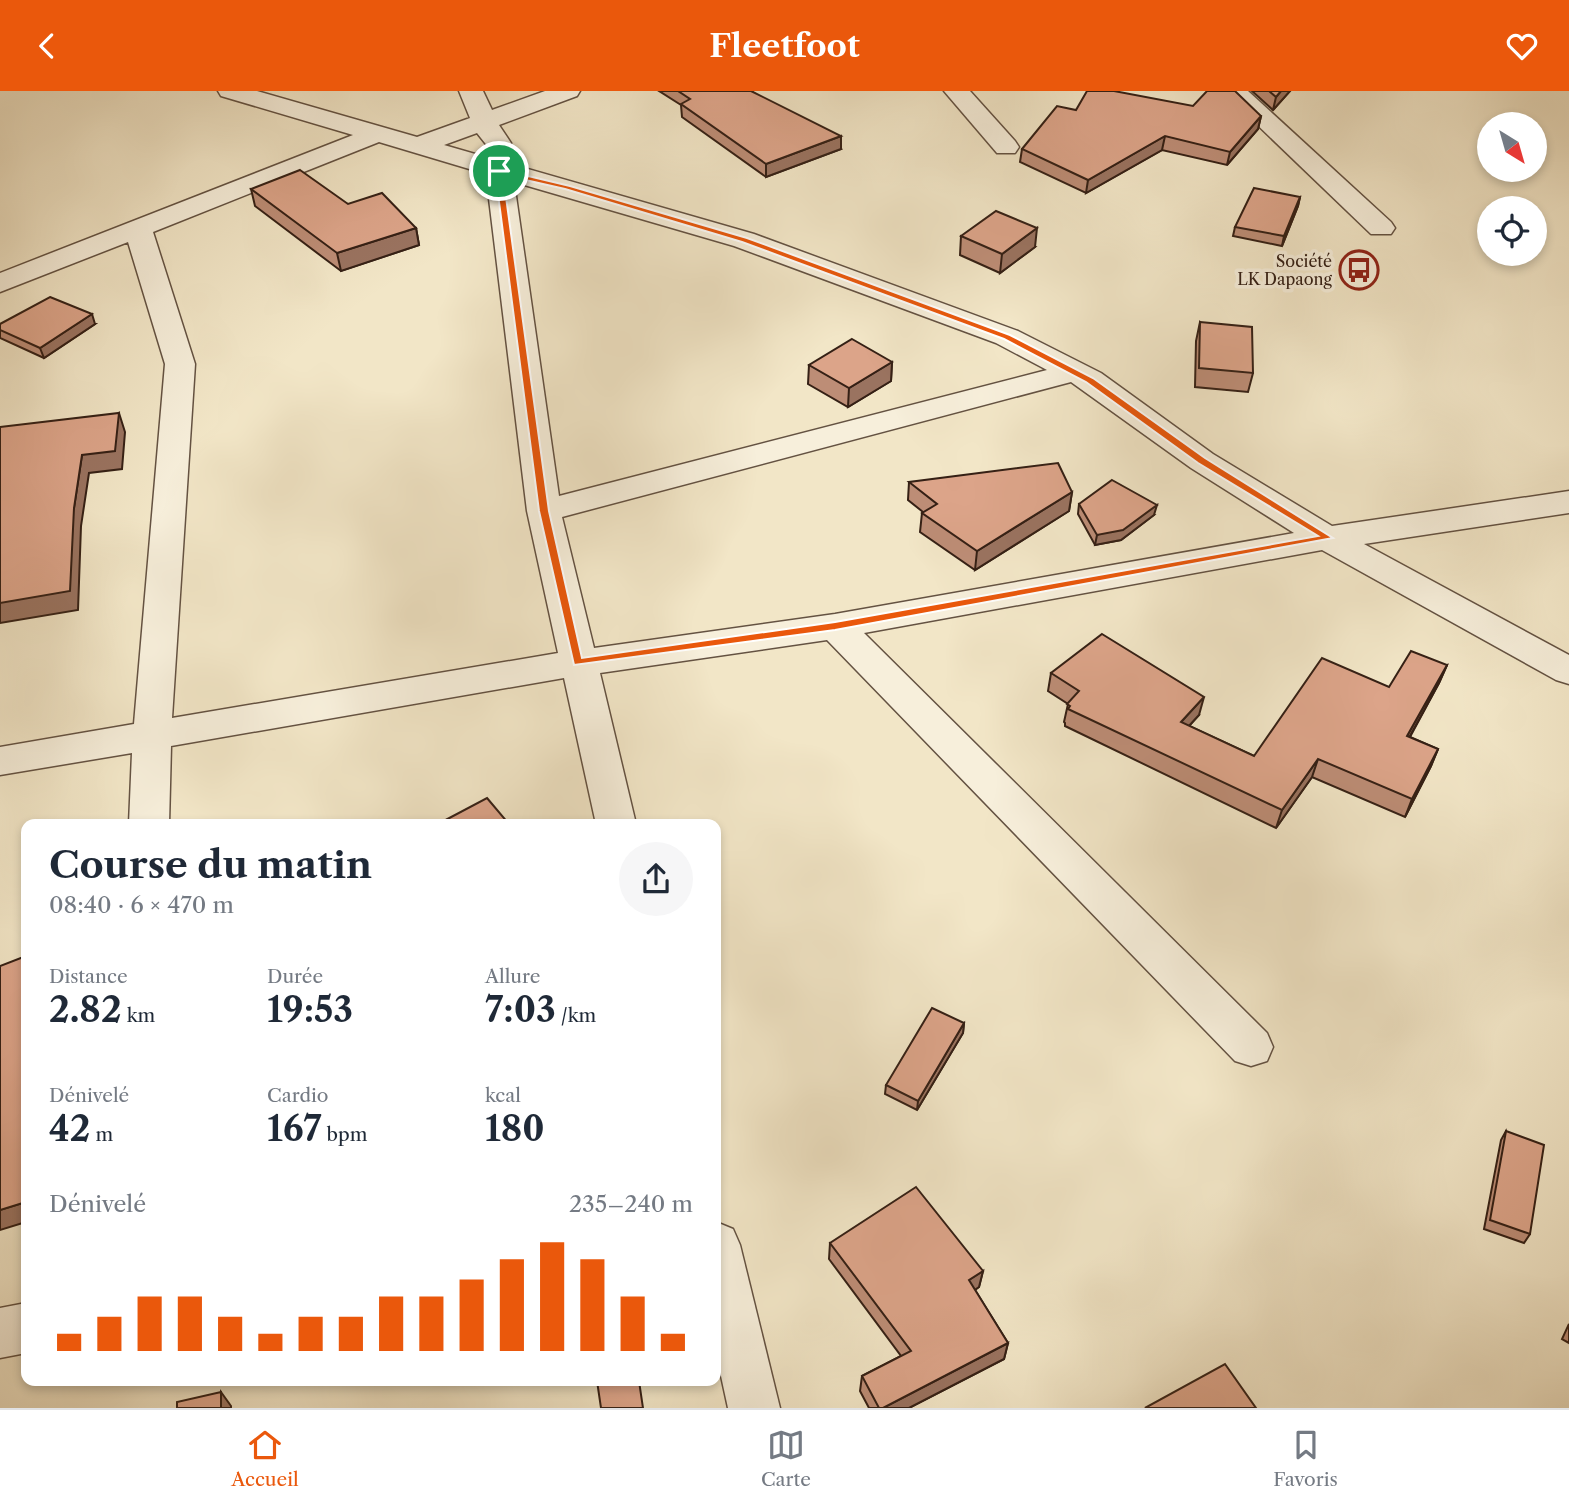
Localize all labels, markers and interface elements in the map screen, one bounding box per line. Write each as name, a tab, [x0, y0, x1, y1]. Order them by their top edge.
text: Fleetfoot	[709, 26, 860, 65]
icon: back	[28, 27, 66, 65]
icon: heart	[1503, 27, 1541, 65]
north arrow	[1477, 112, 1547, 182]
map controls	[1477, 112, 1547, 266]
pin	[469, 141, 529, 201]
icon: arrive	[480, 152, 518, 190]
button: locate	[1477, 196, 1547, 266]
bus stop icon: Société LK Dapaong	[1338, 249, 1380, 291]
place label: Société LK Dapaong	[1237, 251, 1333, 289]
text: Course du matin	[49, 841, 372, 888]
button: share	[619, 842, 693, 916]
text: 08:40 · 6 × 470 m	[49, 891, 234, 919]
text: Distance	[49, 965, 128, 988]
text: Durée	[267, 965, 323, 988]
text: Allure	[485, 965, 540, 988]
text: 2.82	[49, 988, 122, 1031]
text: 19:53	[267, 988, 353, 1031]
text: 7:03	[485, 988, 556, 1031]
text: km	[122, 1004, 155, 1027]
text: /km	[556, 1004, 596, 1027]
text: Dénivelé	[49, 1084, 129, 1107]
text: Cardio	[267, 1084, 328, 1107]
text: kcal	[485, 1084, 521, 1107]
text: 42	[49, 1107, 90, 1150]
text: 167	[267, 1107, 322, 1150]
text: 180	[485, 1107, 545, 1150]
text: m	[90, 1123, 113, 1146]
text: bpm	[322, 1123, 367, 1146]
text: Dénivelé	[49, 1190, 146, 1218]
text: 235–240 m	[569, 1190, 693, 1218]
tab: Accueil	[231, 1426, 299, 1491]
tab: Carte	[761, 1426, 811, 1491]
tab: Favoris	[1273, 1426, 1338, 1491]

